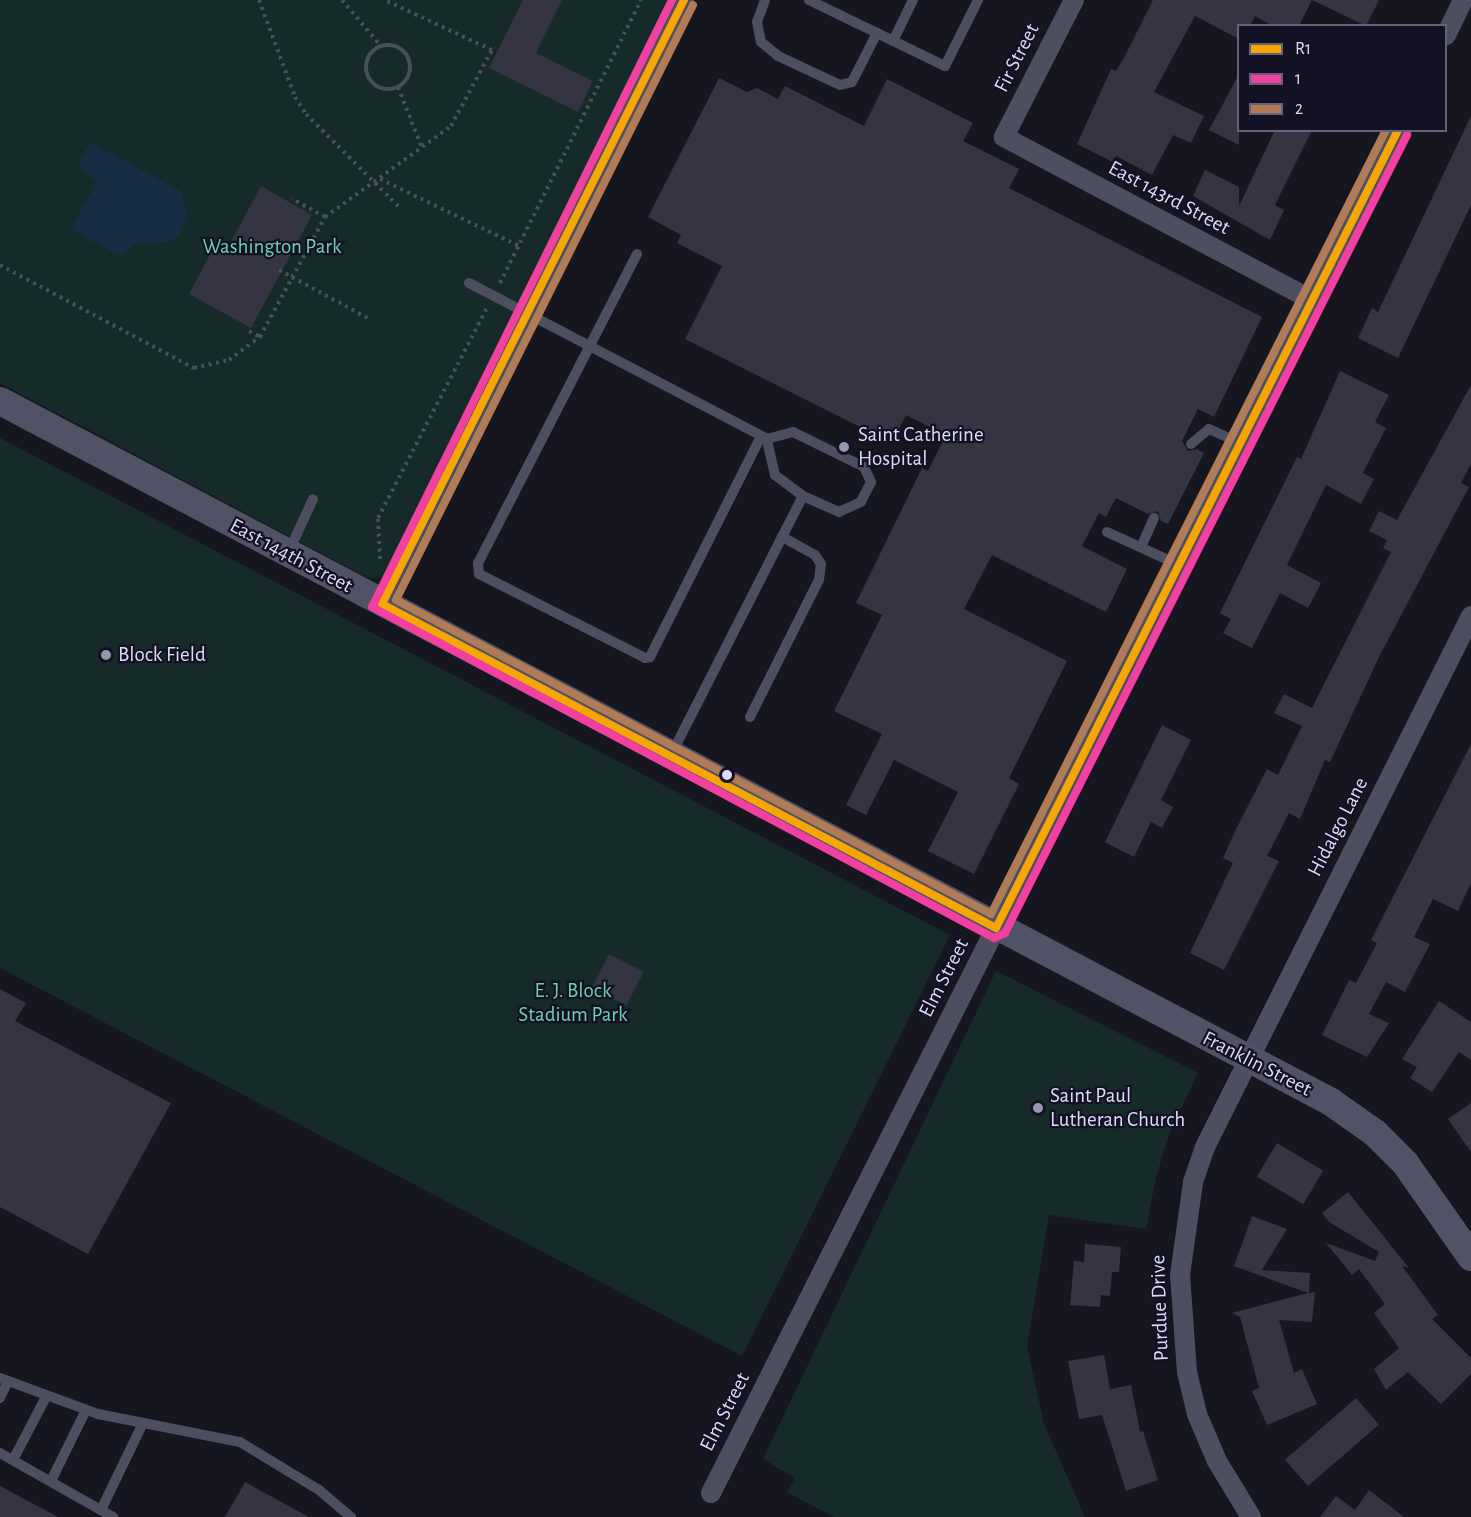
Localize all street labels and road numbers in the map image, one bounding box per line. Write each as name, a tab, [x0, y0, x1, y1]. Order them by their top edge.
street label: Fir Street	[989, 19, 1045, 97]
street label: East 143rd Street	[1104, 155, 1234, 241]
street label: East 144th Street	[225, 513, 357, 599]
street label: Hidalgo Lane	[1302, 773, 1374, 881]
street label: Elm Street	[913, 934, 975, 1022]
street label: Franklin Street	[1198, 1026, 1316, 1102]
street label: Purdue Drive	[1146, 1254, 1174, 1362]
street label: Elm Street	[694, 1368, 756, 1456]

